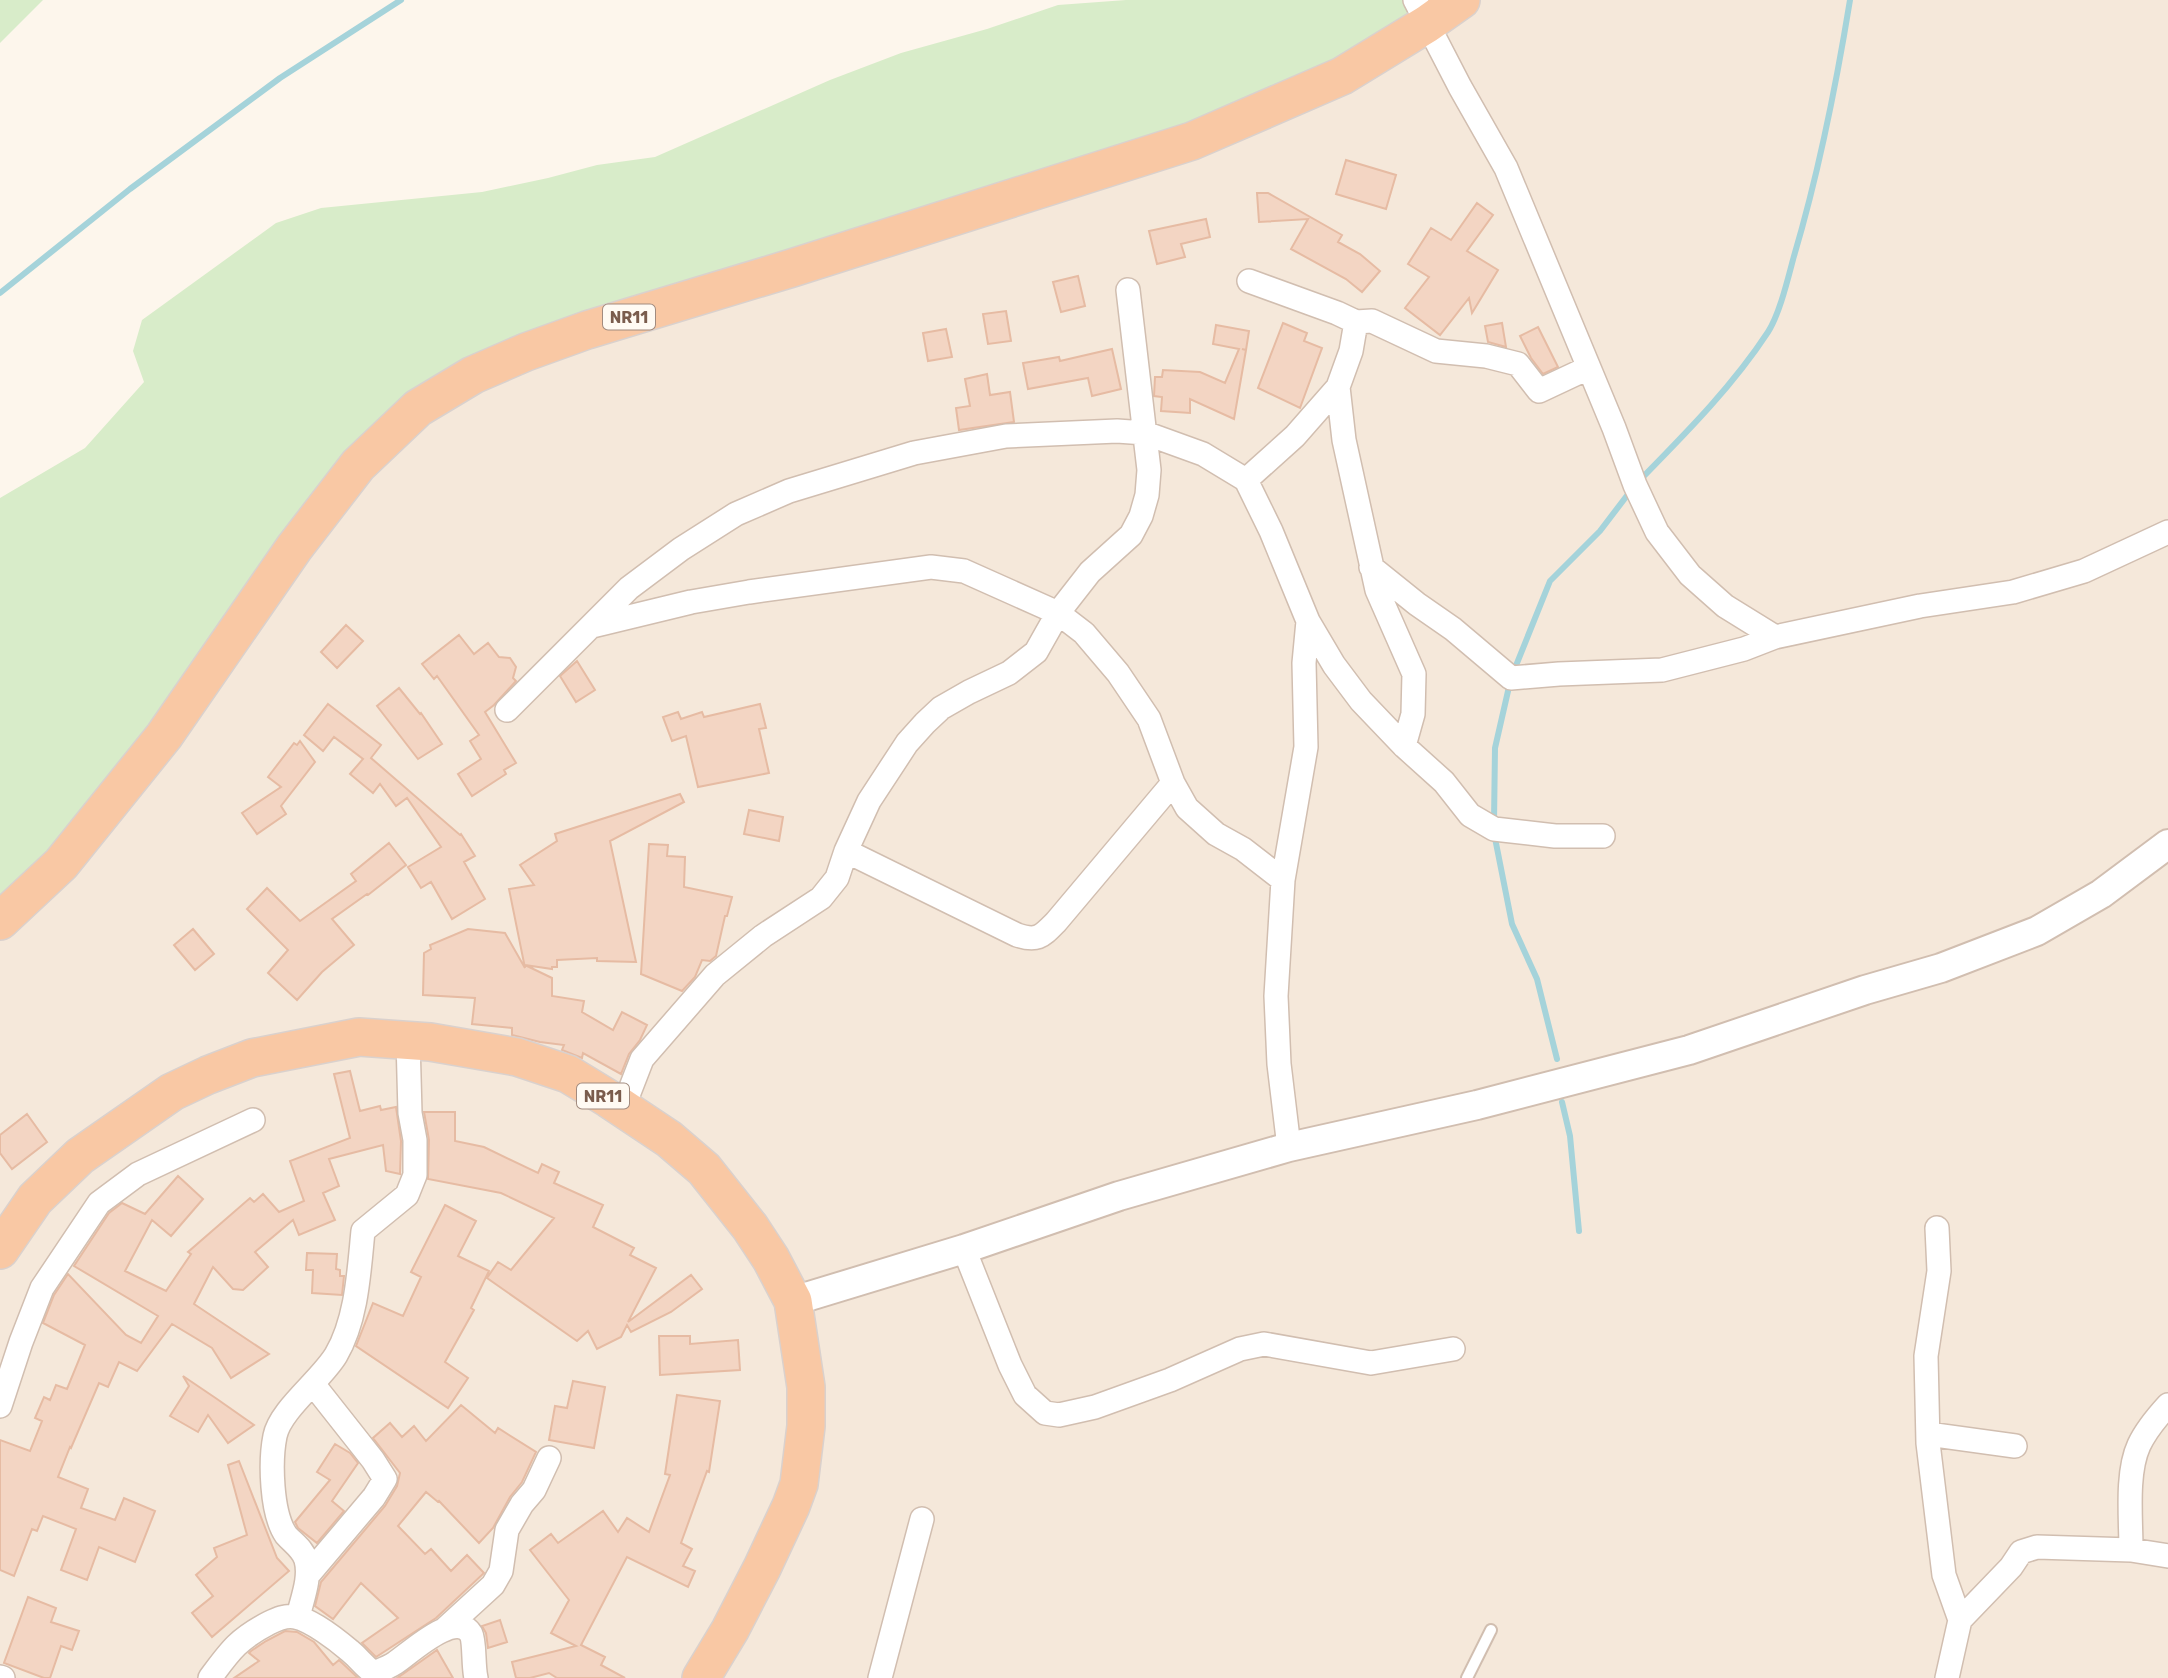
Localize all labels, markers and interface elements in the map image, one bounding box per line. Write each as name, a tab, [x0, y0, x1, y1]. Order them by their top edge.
road number: NR11	[603, 304, 655, 330]
road number: NR11	[577, 1084, 629, 1108]

